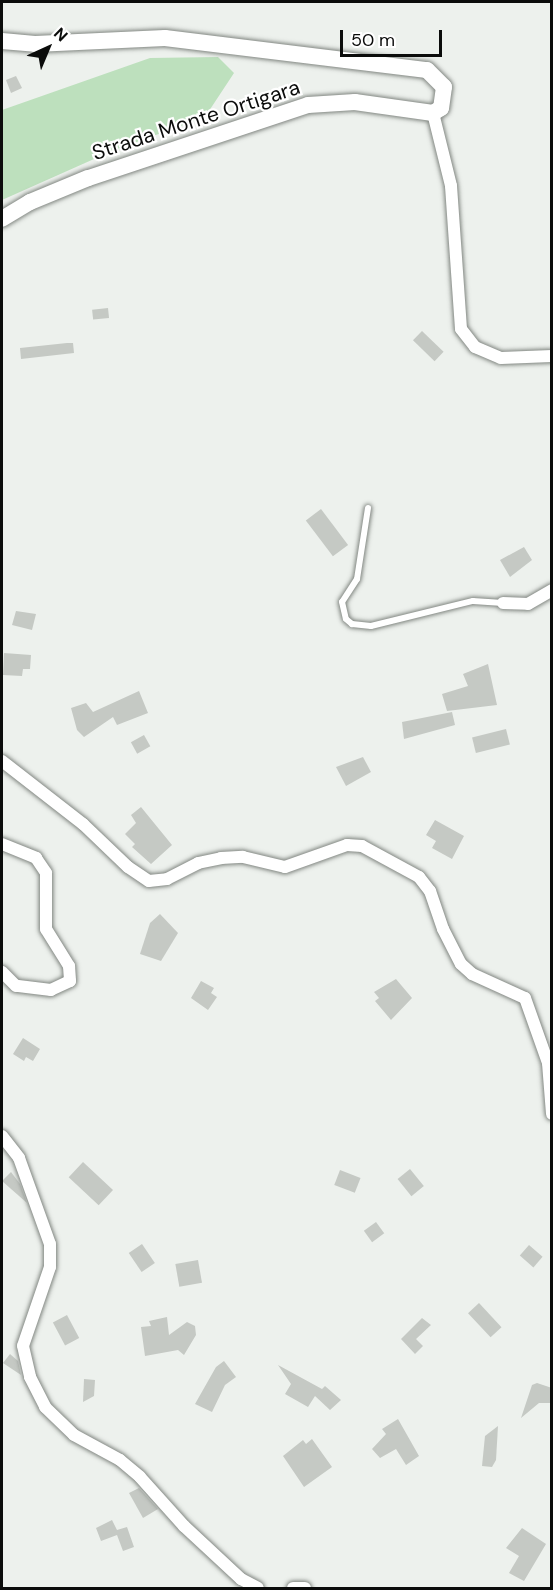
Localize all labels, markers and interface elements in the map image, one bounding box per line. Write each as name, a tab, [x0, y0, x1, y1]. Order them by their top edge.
north arrow	[18, 18, 78, 78]
scale bar	[343, 18, 445, 56]
text: N	[49, 23, 72, 46]
text: 50 m	[351, 28, 395, 52]
street label: Strada Monte Ortigara	[89, 74, 303, 166]

